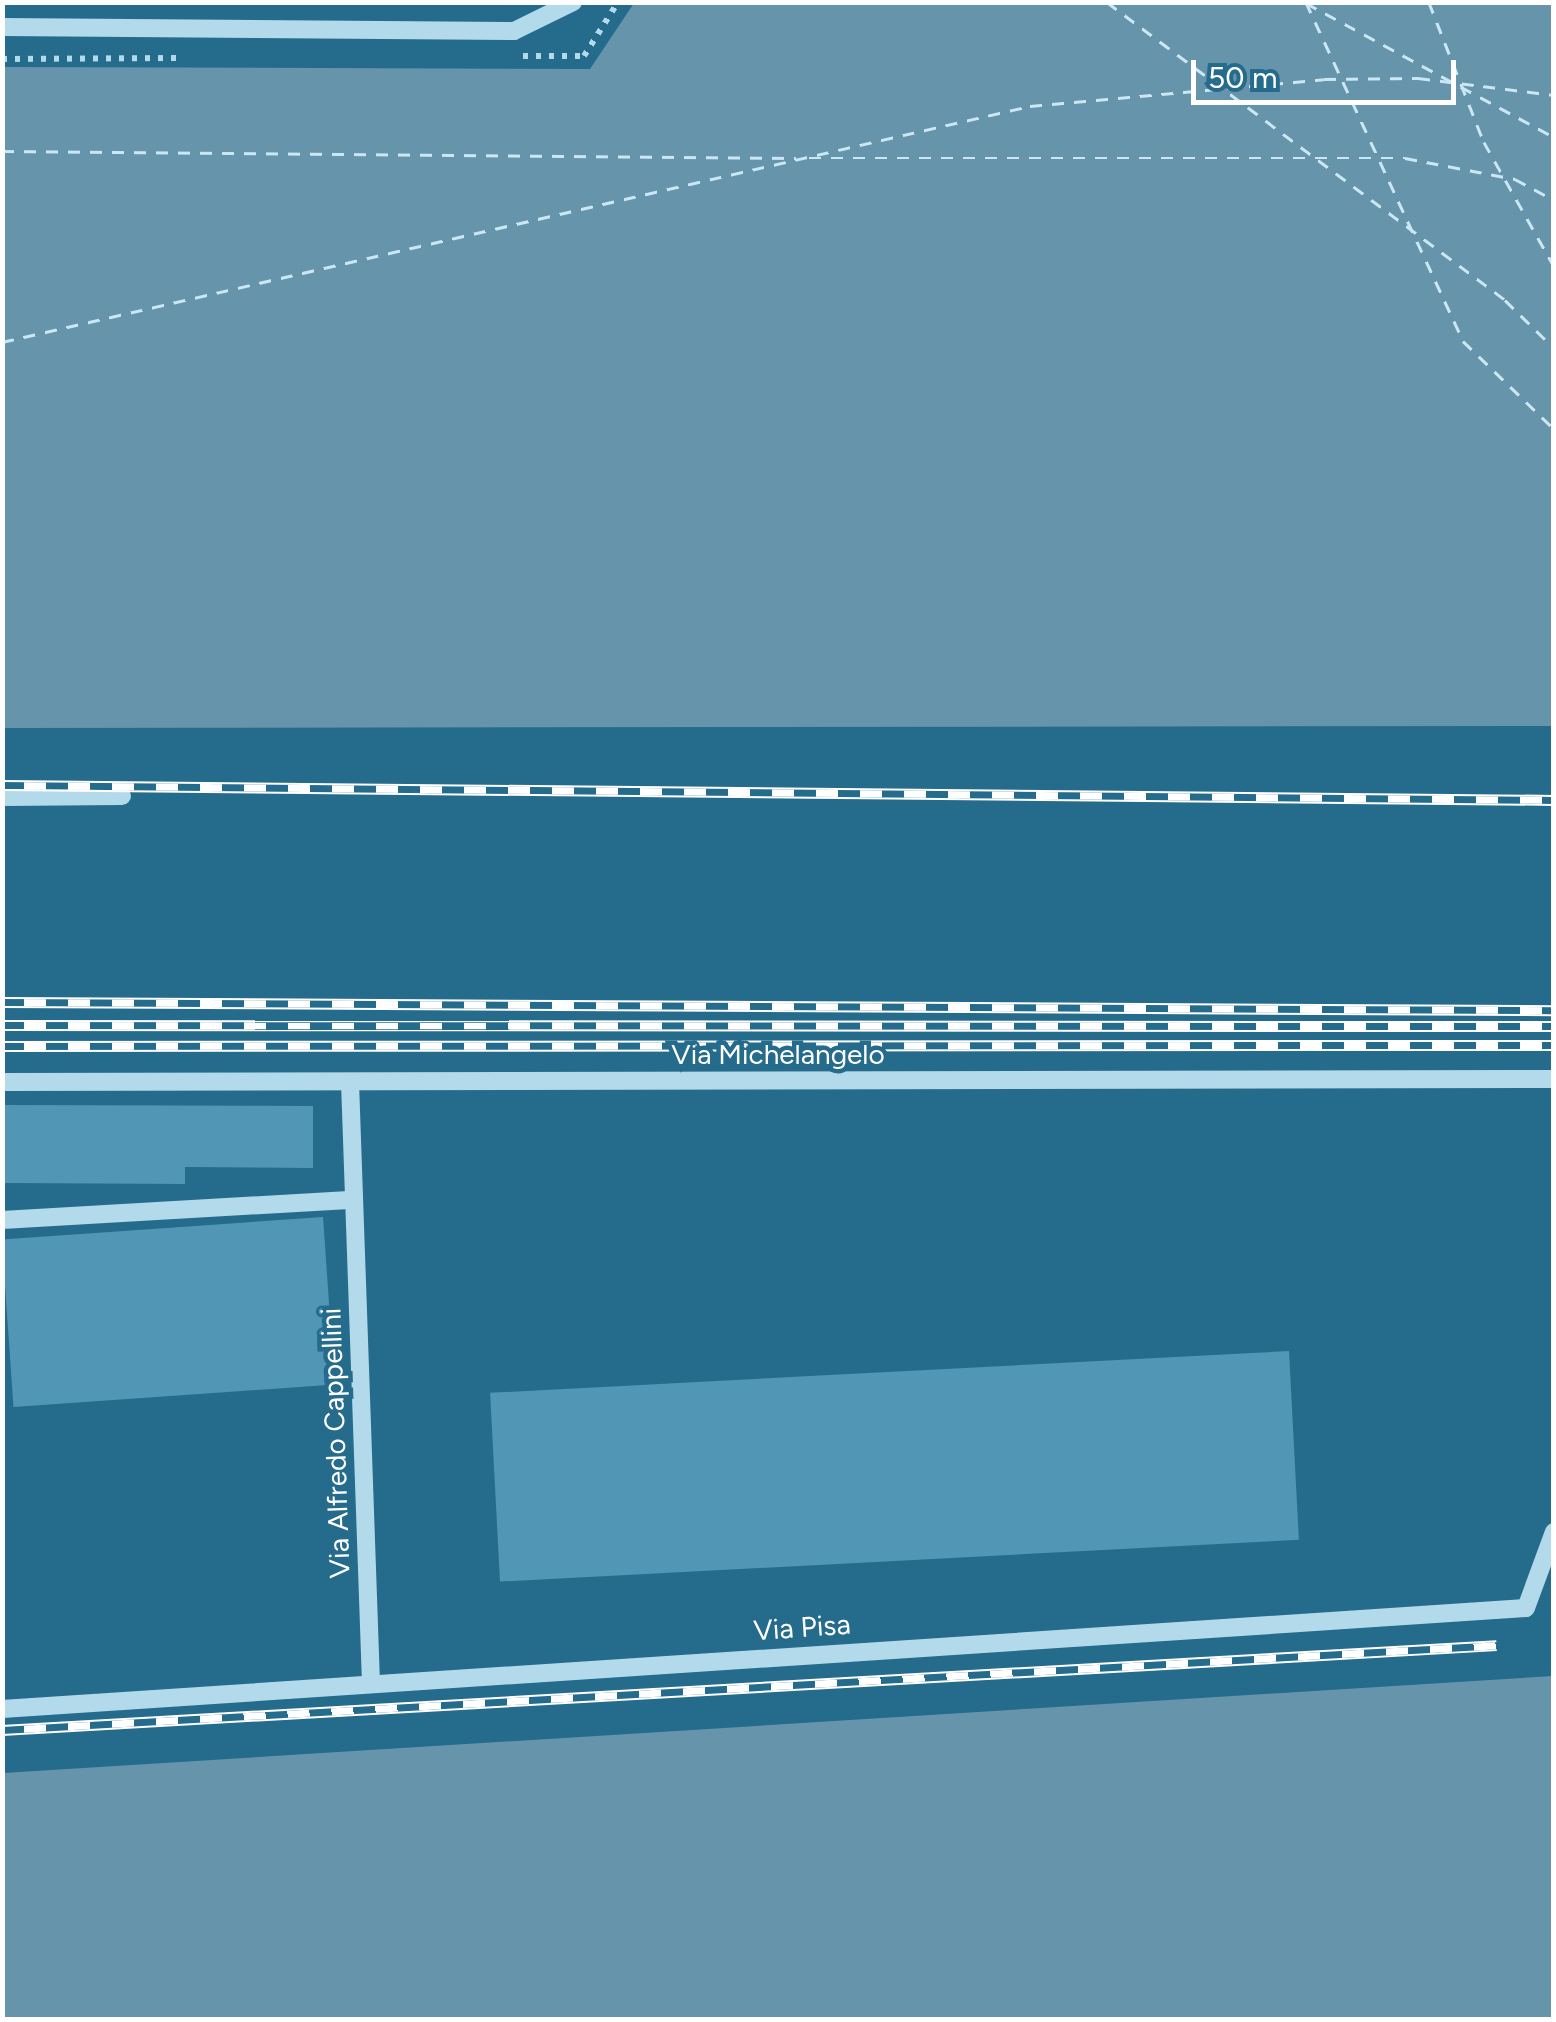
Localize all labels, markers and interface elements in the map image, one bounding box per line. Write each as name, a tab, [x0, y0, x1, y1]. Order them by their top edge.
scale bar	[1196, 40, 1461, 102]
text: 50 m	[1208, 59, 1277, 96]
street label: Via Michelangelo	[671, 1037, 885, 1071]
street label: Via Alfredo Cappellini	[313, 1307, 357, 1579]
street label: Via Pisa	[752, 1607, 852, 1647]

